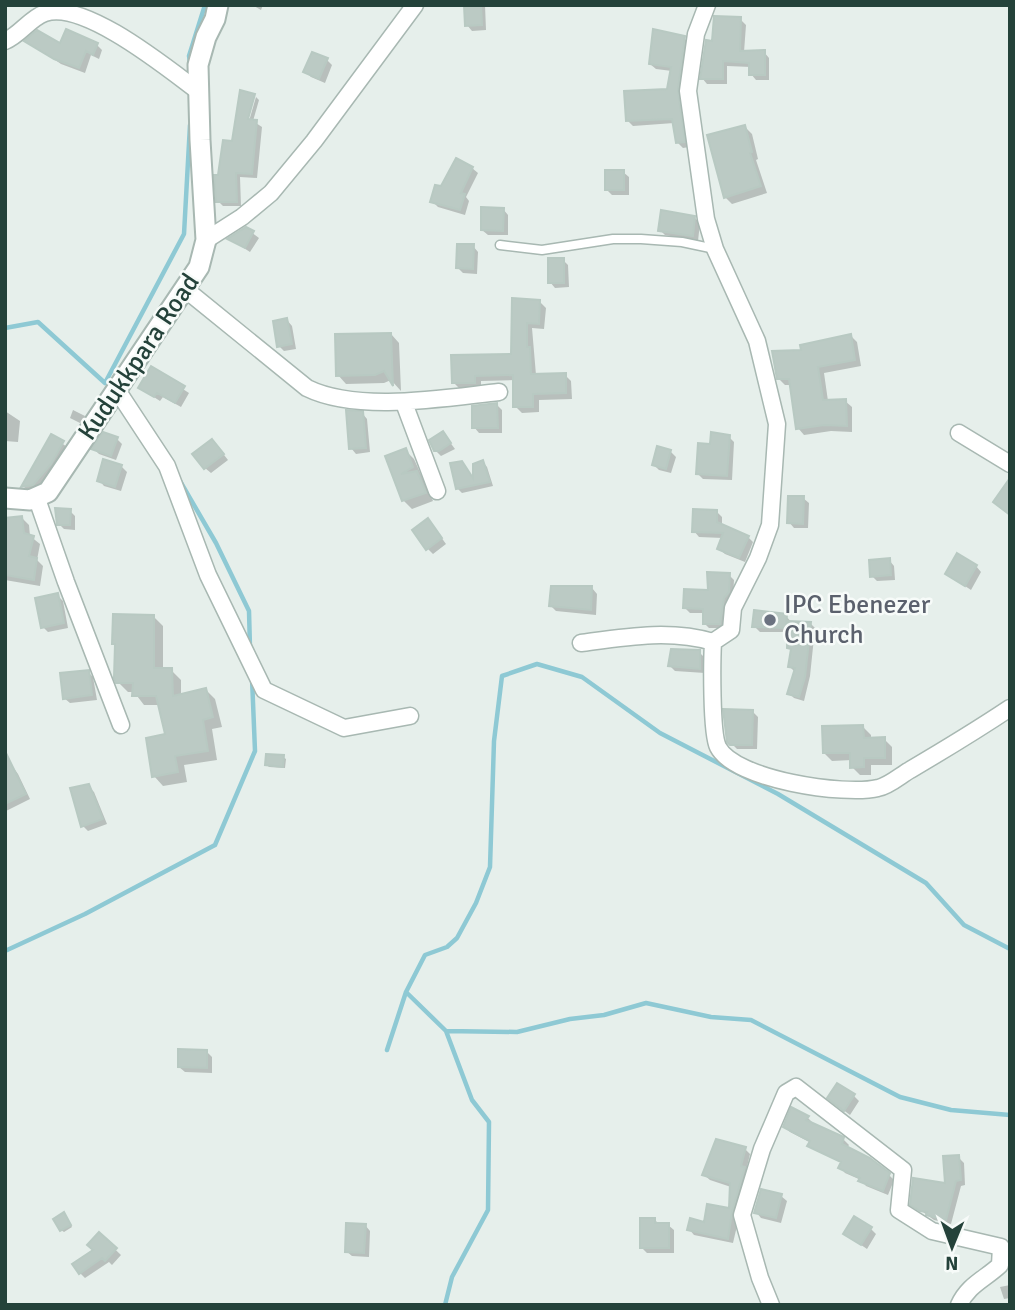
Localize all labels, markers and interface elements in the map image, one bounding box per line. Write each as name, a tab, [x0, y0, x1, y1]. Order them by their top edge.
street label: Kudukkpara Road	[71, 268, 207, 446]
place label: IPC Ebenezer Church	[784, 589, 931, 651]
marker: IPC Ebenezer Church	[762, 612, 778, 628]
north arrow	[917, 1212, 987, 1282]
text: N	[945, 1251, 959, 1275]

